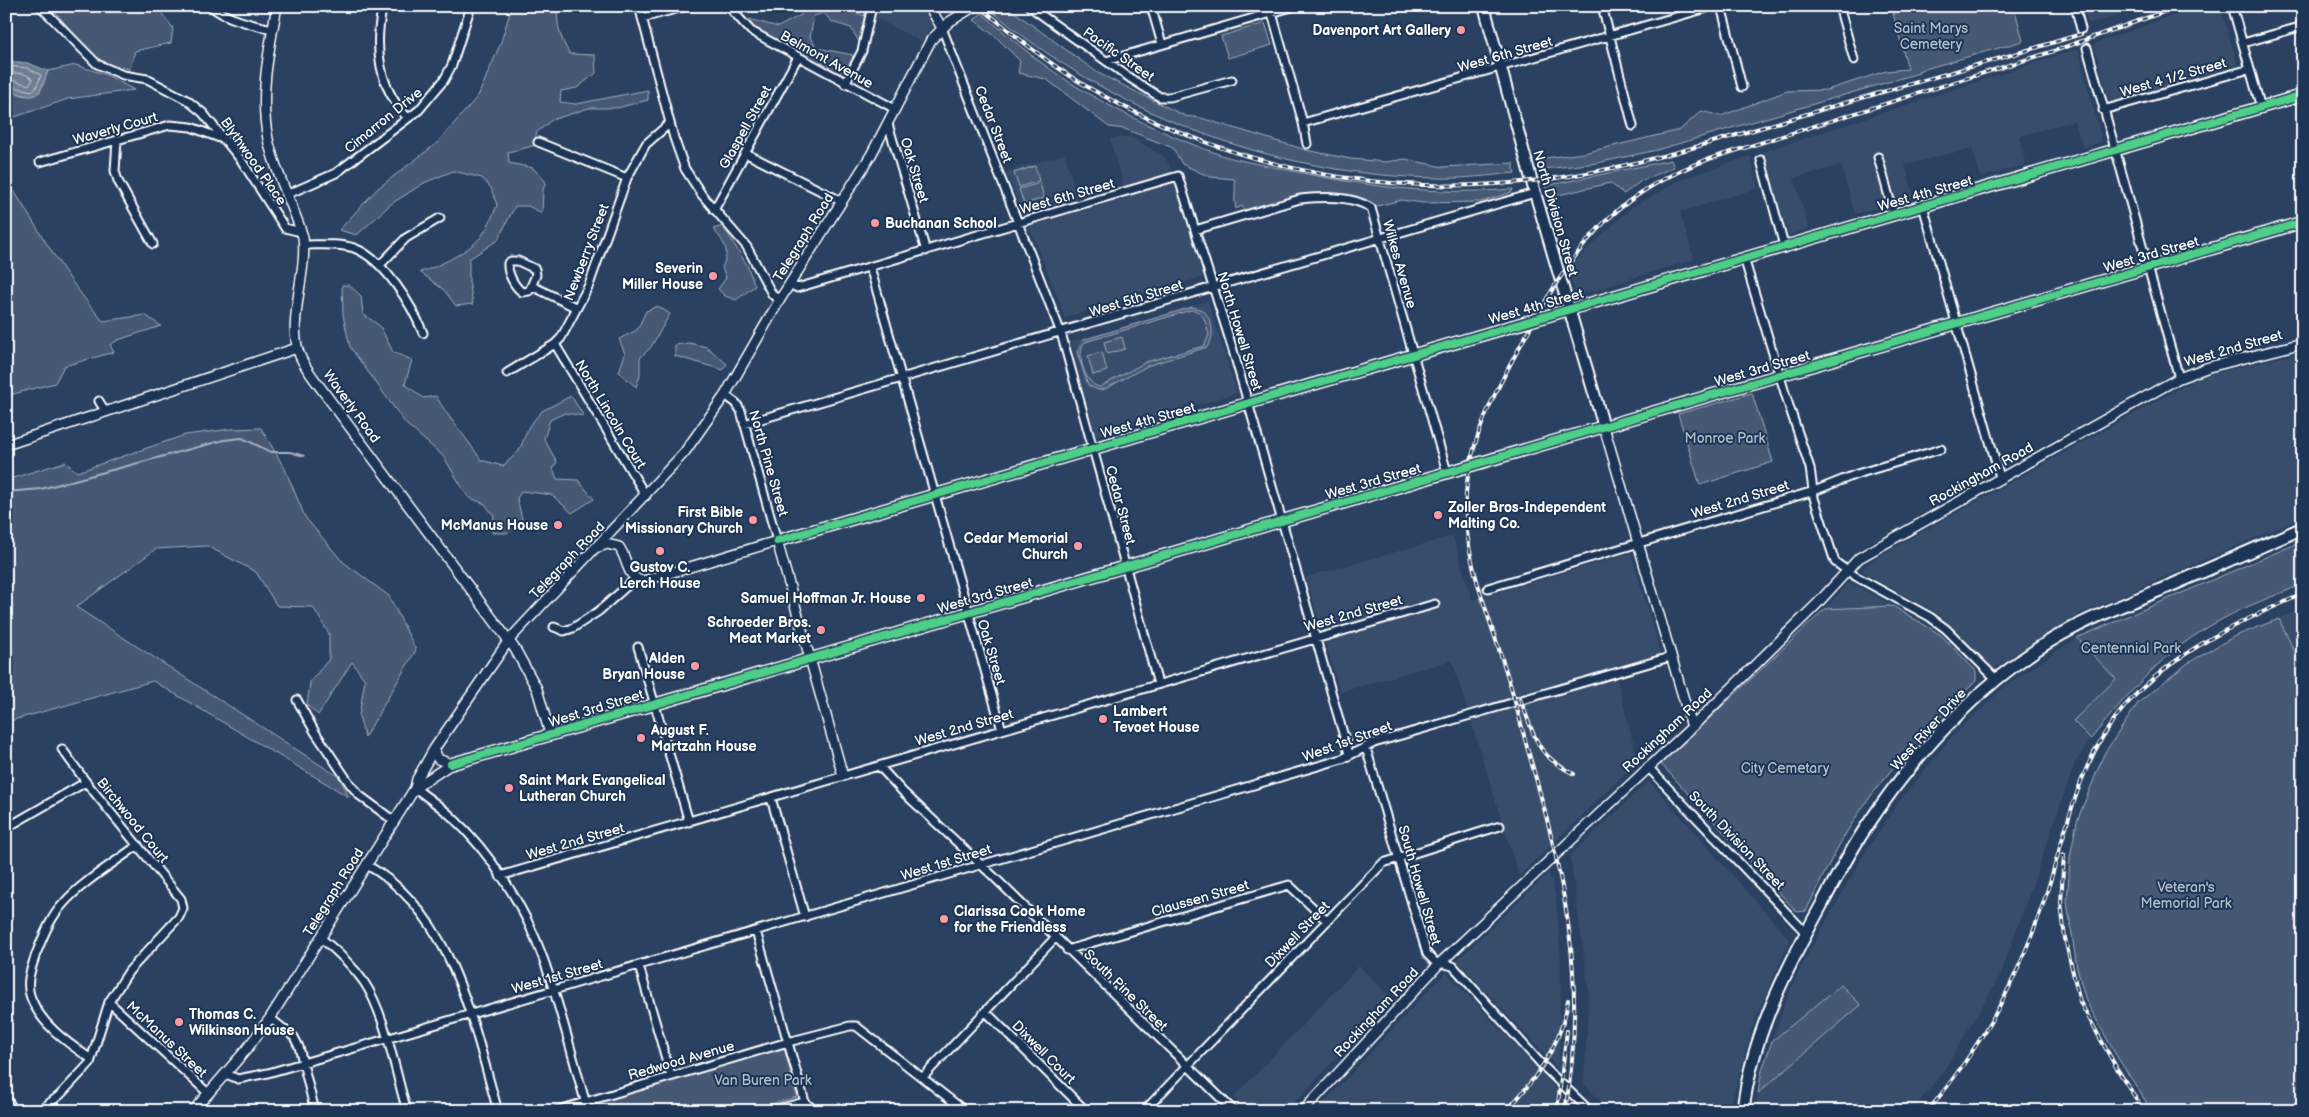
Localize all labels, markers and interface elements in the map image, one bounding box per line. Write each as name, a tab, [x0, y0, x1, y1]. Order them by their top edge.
park label: Saint Marys Cemetery	[1894, 20, 1968, 53]
place label: Davenport Art Gallery	[1312, 22, 1452, 39]
street label: Pacific Street	[1080, 24, 1158, 86]
marker: Davenport Art Gallery	[1455, 24, 1467, 36]
street label: Belmont Avenue	[777, 27, 876, 92]
street label: West 6th Street	[1456, 33, 1555, 76]
street label: West 4 1/2 Street	[2118, 54, 2229, 101]
street label: Glaspell Street	[715, 82, 776, 172]
street label: Cedar Street	[971, 83, 1016, 166]
street label: Cimarron Drive	[341, 84, 426, 157]
street label: Waverly Court	[71, 108, 160, 149]
street label: Blythwood Place	[217, 114, 290, 209]
street label: Oak Street	[897, 136, 933, 205]
street label: North Division Street	[1529, 148, 1582, 279]
street label: West 4th Street	[1876, 172, 1975, 215]
street label: West 6th Street	[1018, 175, 1117, 218]
street label: Telegraph Road	[769, 190, 837, 285]
street label: Newberry Street	[560, 201, 613, 303]
place label: Buchanan School	[885, 215, 997, 232]
marker: Buchanan School	[869, 217, 881, 229]
street label: Wilkes Avenue	[1379, 218, 1420, 310]
street label: West 3rd Street	[2101, 233, 2202, 276]
place label: Severin Miller House	[622, 260, 703, 293]
marker: Severin Miller House	[707, 270, 719, 282]
street label: North Howell Street	[1213, 270, 1266, 393]
street label: West 5th Street	[1087, 276, 1186, 321]
street label: West 4th Street	[1487, 285, 1586, 328]
street label: West 2nd Street	[2182, 326, 2285, 371]
street label: West 3rd Street	[1712, 347, 1813, 390]
street label: North Lincoln Court	[571, 357, 650, 472]
street label: Waverly Road	[319, 367, 384, 446]
street label: West 4th Street	[1099, 399, 1198, 442]
street label: North Pine Street	[745, 408, 792, 519]
park label: Monroe Park	[1685, 430, 1766, 447]
street label: Rockingham Road	[1926, 439, 2036, 510]
street label: West 3rd Street	[1323, 460, 1424, 503]
street label: Cedar Street	[1102, 464, 1139, 547]
street label: West 2nd Street	[1689, 476, 1792, 522]
place label: Zoller Bros-Independent Malting Co.	[1448, 499, 1606, 532]
place label: First Bible Missionary Church	[625, 504, 743, 537]
marker: Zoller Bros-Independent Malting Co.	[1432, 509, 1444, 521]
marker: First Bible Missionary Church	[747, 514, 759, 526]
place label: McManus House	[441, 517, 548, 534]
street label: Telegraph Road	[526, 518, 609, 603]
marker: McManus House	[552, 519, 564, 531]
place label: Cedar Memorial Church	[964, 530, 1068, 563]
marker: Cedar Memorial Church	[1072, 540, 1084, 552]
marker: Gustov C. Lerch House	[654, 545, 666, 557]
place label: Gustov C. Lerch House	[619, 559, 701, 592]
street label: West 3rd Street	[935, 574, 1036, 617]
place label: Samuel Hoffman Jr. House	[741, 590, 911, 607]
street label: West 2nd Street	[1302, 591, 1405, 636]
marker: Samuel Hoffman Jr. House	[915, 592, 927, 604]
place label: Schroeder Bros. Meat Market	[707, 614, 811, 647]
street label: Oak Street	[974, 618, 1010, 687]
marker: Schroeder Bros. Meat Market	[815, 624, 827, 636]
park label: Centennial Park	[2081, 640, 2181, 657]
place label: Alden Bryan House	[602, 650, 685, 683]
marker: Alden Bryan House	[689, 660, 701, 672]
street label: Rockingham Road	[1619, 684, 1716, 776]
street label: West River Drive	[1887, 685, 1970, 774]
street label: West 3rd Street	[546, 686, 646, 731]
place label: Lambert Tevoet House	[1113, 703, 1199, 736]
street label: West 2nd Street	[913, 705, 1016, 750]
marker: Lambert Tevoet House	[1097, 713, 1109, 725]
street label: West 1st Street	[1300, 717, 1395, 766]
place label: August F. Martzahn House	[650, 722, 757, 755]
marker: August F. Martzahn House	[635, 732, 647, 744]
park label: City Cemetary	[1741, 760, 1830, 777]
place label: Saint Mark Evangelical Lutheran Church	[519, 772, 666, 805]
street label: Birchwood Court	[93, 774, 173, 867]
marker: Saint Mark Evangelical Lutheran Church	[503, 782, 515, 794]
street label: South Division Street	[1685, 787, 1789, 894]
street label: West 2nd Street	[524, 819, 627, 864]
street label: South Howell Street	[1394, 823, 1445, 948]
street label: West 1st Street	[899, 840, 994, 884]
street label: Telegraph Road	[299, 845, 367, 940]
street label: Claussen Street	[1149, 876, 1252, 921]
park label: Veteran's Memorial Park	[2140, 879, 2232, 912]
street label: Dixwell Street	[1261, 897, 1334, 971]
place label: Clarissa Cook Home for the Friendless	[954, 903, 1085, 936]
marker: Clarissa Cook Home for the Friendless	[938, 913, 950, 925]
street label: South Pine Street	[1080, 946, 1172, 1035]
street label: West 1st Street	[510, 955, 605, 998]
street label: Rockingham Road	[1330, 964, 1422, 1061]
street label: McManus Street	[123, 998, 211, 1082]
place label: Thomas C. Wilkinson House	[189, 1006, 295, 1039]
marker: Thomas C. Wilkinson House	[173, 1016, 185, 1028]
street label: Dixwell Court	[1008, 1017, 1079, 1088]
street label: Redwood Avenue	[626, 1037, 736, 1084]
park label: Van Buren Park	[714, 1072, 812, 1089]

